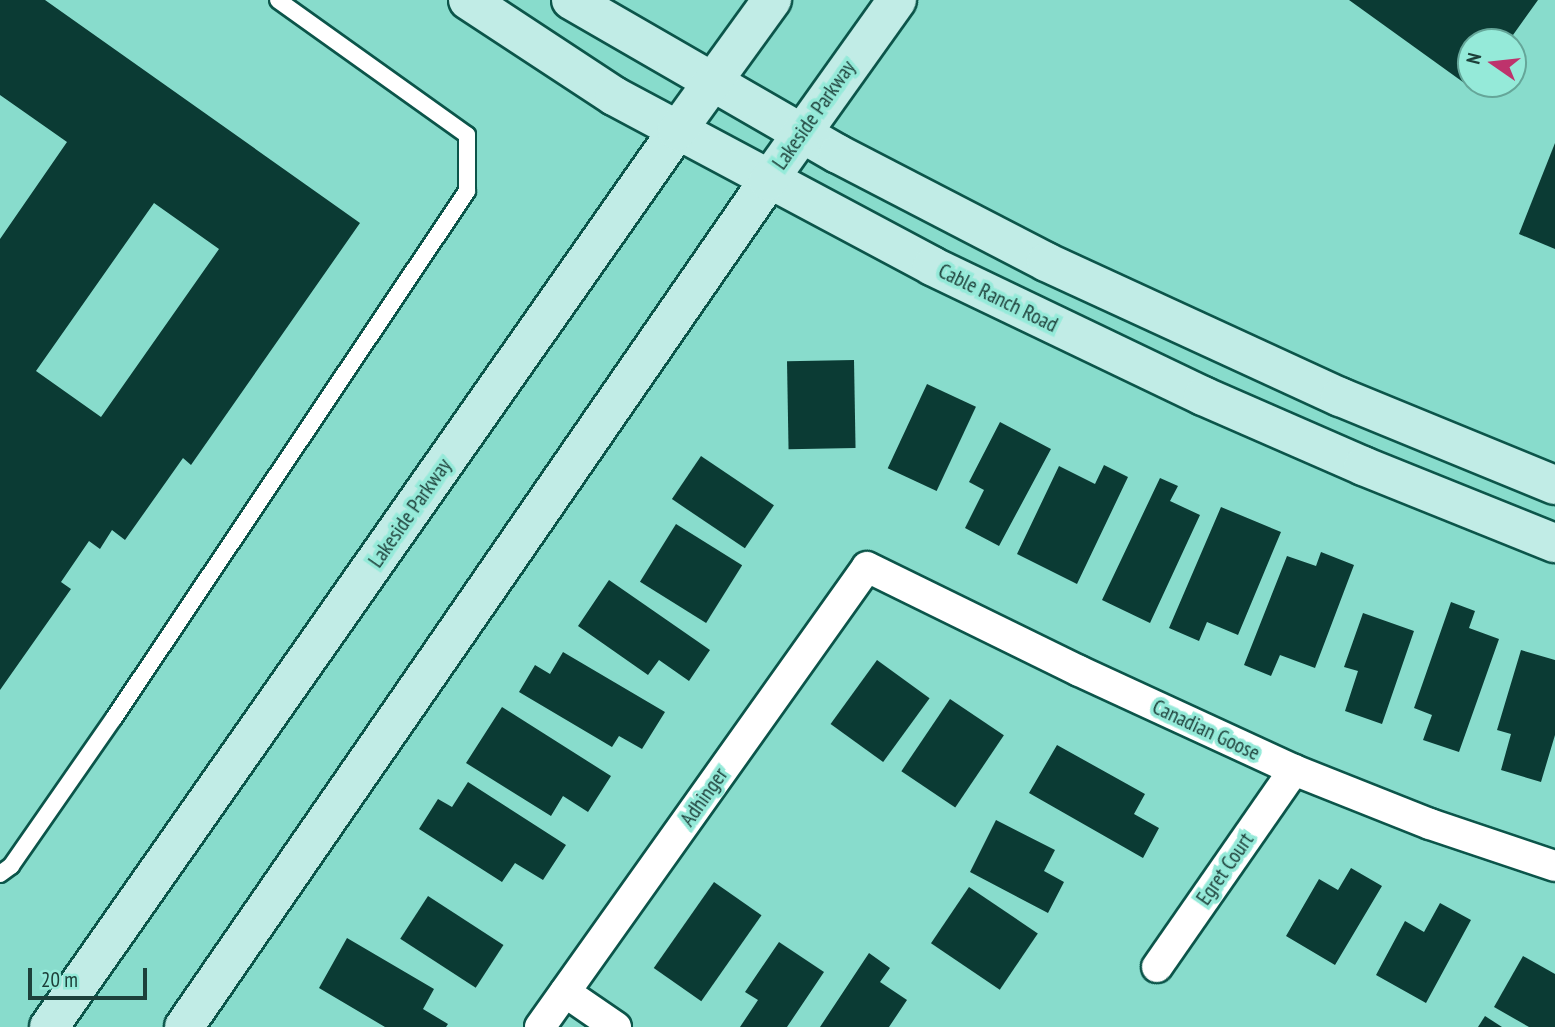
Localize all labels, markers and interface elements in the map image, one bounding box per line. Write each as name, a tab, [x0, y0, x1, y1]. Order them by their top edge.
north arrow	[1457, 28, 1527, 98]
text: N	[1461, 51, 1486, 66]
street label: Lakeside Parkway	[767, 56, 861, 174]
street label: Cable Ranch Road	[934, 258, 1062, 338]
street label: Lakeside Parkway	[363, 454, 457, 572]
street label: Canadian Goose	[1148, 694, 1264, 766]
street label: Adhinger	[675, 763, 733, 831]
street label: Egret Court	[1191, 828, 1259, 910]
scale bar	[32, 954, 150, 998]
text: 20 m	[41, 966, 78, 993]

